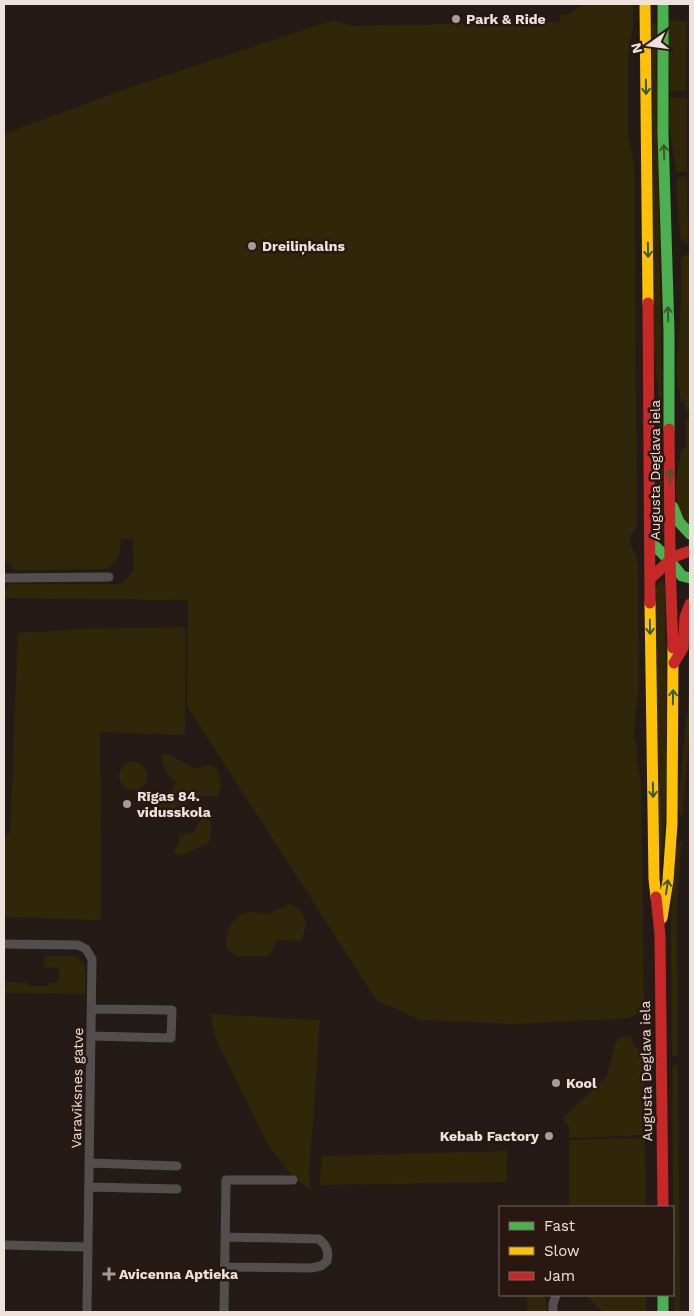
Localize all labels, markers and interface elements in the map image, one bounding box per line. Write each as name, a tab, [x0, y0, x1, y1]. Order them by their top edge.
place label: Park & Ride	[466, 11, 546, 27]
marker: Park & Ride	[450, 13, 462, 25]
north arrow	[624, 20, 674, 70]
text: N	[627, 41, 645, 55]
one-way arrow	[641, 79, 651, 95]
one-way arrow	[659, 144, 669, 160]
place label: Dreiliņkalns	[262, 238, 345, 255]
marker: Dreiliņkalns	[246, 240, 258, 252]
one-way arrow	[643, 242, 653, 258]
one-way arrow	[663, 307, 673, 323]
street label: Augusta Deglava iela	[647, 400, 663, 540]
one-way arrow	[665, 469, 675, 486]
one-way arrow	[646, 619, 655, 635]
one-way arrow	[668, 690, 678, 706]
one-way arrow	[648, 782, 658, 798]
place label: Rīgas 84. vidusskola	[136, 788, 212, 820]
marker: Rīgas 84. vidusskola	[121, 798, 133, 810]
one-way arrow	[662, 879, 672, 895]
street label: Augusta Deglava iela	[637, 1001, 655, 1141]
street label: Varavīksnes gatve	[68, 1027, 86, 1149]
place label: Kool	[566, 1075, 597, 1091]
marker: Kool	[550, 1077, 562, 1089]
place label: Kebab Factory	[440, 1128, 539, 1144]
marker: Kebab Factory	[543, 1130, 555, 1142]
legend	[499, 1206, 674, 1296]
text: Fast	[544, 1217, 576, 1235]
text: Slow	[544, 1242, 580, 1260]
place label: Avicenna Aptieka	[119, 1266, 239, 1282]
text: Jam	[544, 1267, 575, 1285]
marker: Avicenna Aptieka	[103, 1268, 115, 1280]

